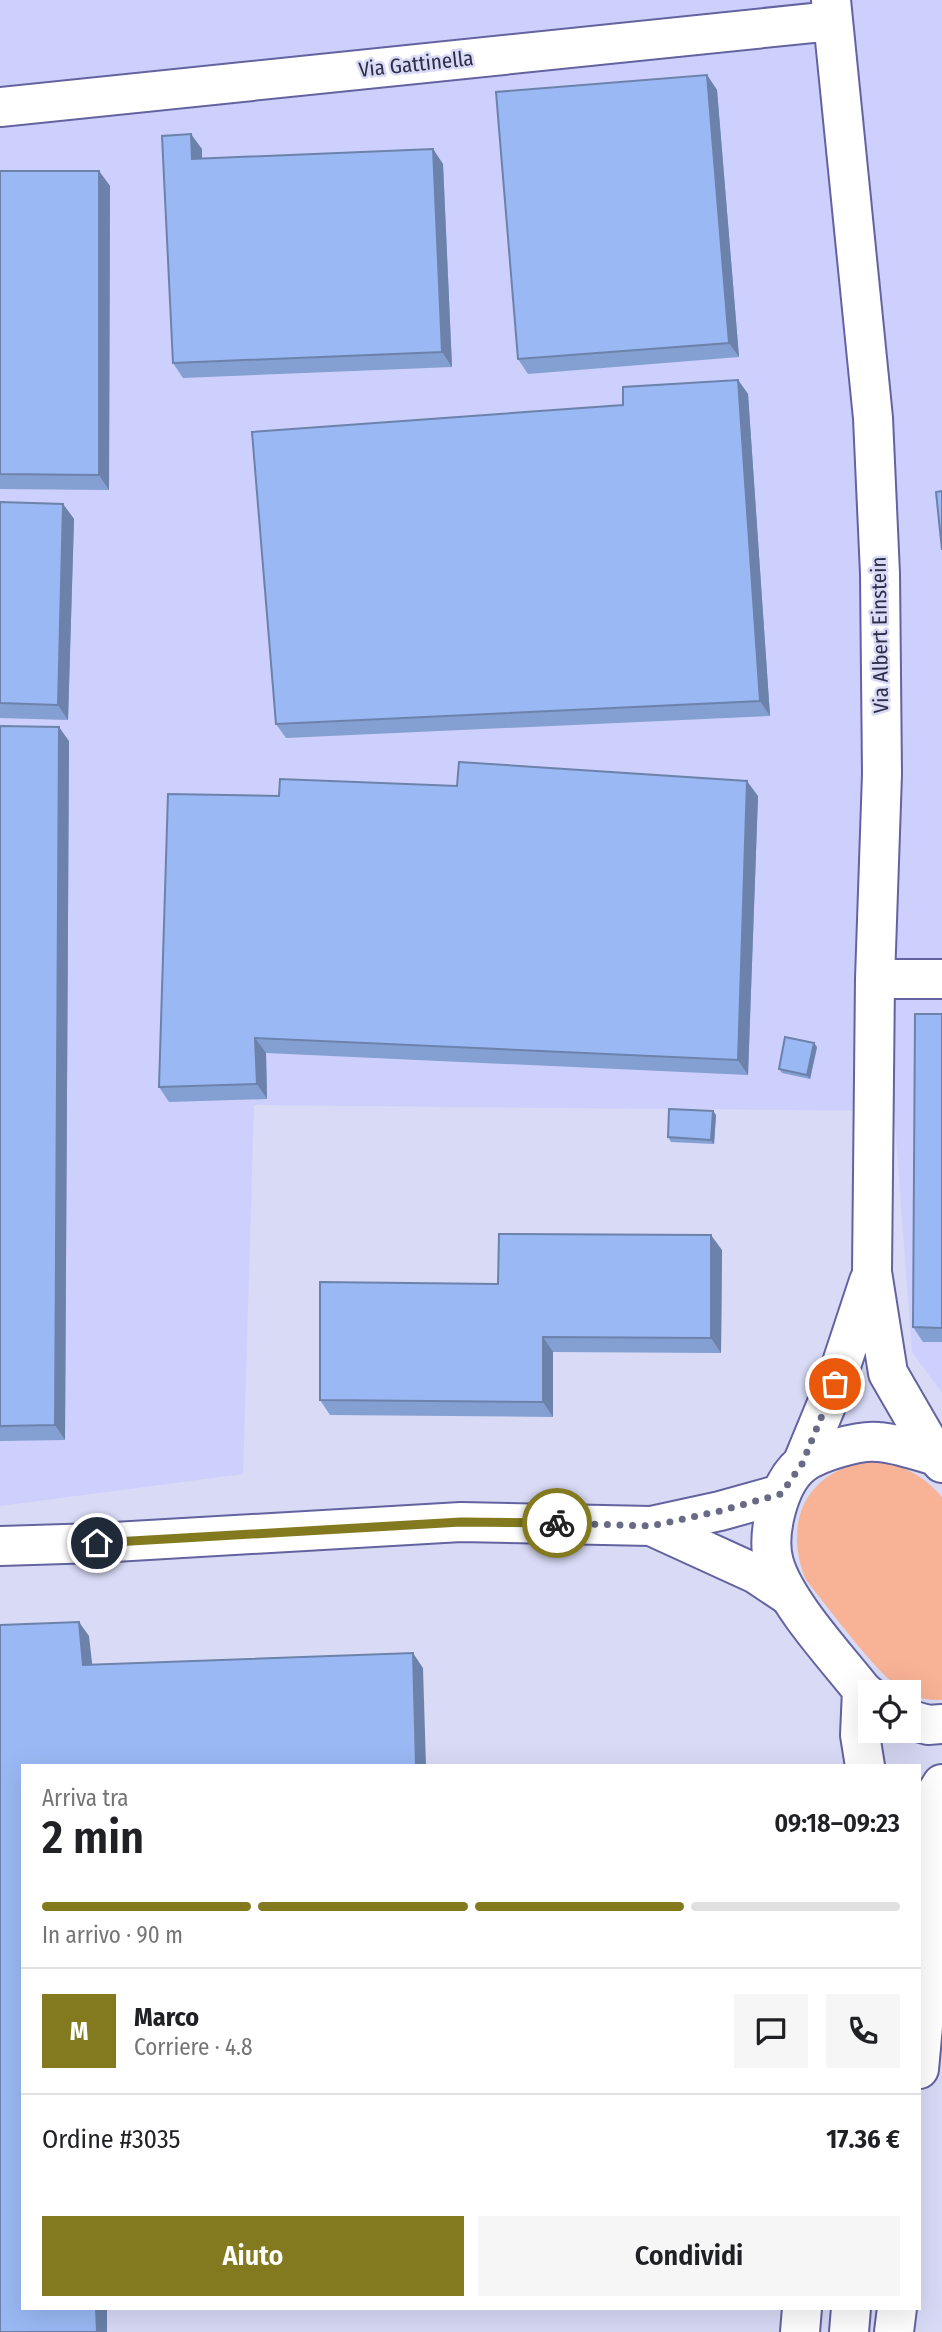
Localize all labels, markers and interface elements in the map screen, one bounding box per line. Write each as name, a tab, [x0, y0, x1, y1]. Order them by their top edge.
street label: Via Gattinella	[357, 45, 475, 83]
street label: Via Albert Einstein	[866, 556, 894, 714]
pin	[805, 1354, 865, 1414]
icon: bag	[816, 1365, 854, 1403]
courier	[522, 1488, 592, 1558]
icon: bike	[538, 1504, 576, 1542]
pin	[67, 1513, 127, 1573]
icon: home	[78, 1524, 116, 1562]
map controls	[858, 1680, 921, 1743]
button: locate	[858, 1680, 921, 1743]
text: Arriva tra	[42, 1784, 129, 1812]
text: 09:18–09:23	[774, 1808, 900, 1839]
text: 2 min	[42, 1810, 144, 1865]
text: In arrivo · 90 m	[42, 1921, 183, 1949]
button: chat	[734, 1994, 808, 2068]
button: phone	[826, 1994, 900, 2068]
text: Marco	[134, 2002, 199, 2033]
text: M	[70, 2016, 88, 2047]
text: Corriere · 4.8	[134, 2033, 252, 2061]
text: Ordine #3035	[42, 2124, 181, 2155]
text: 17.36 €	[826, 2124, 900, 2155]
button: Aiuto	[42, 2216, 464, 2296]
button: Condividi	[478, 2216, 900, 2296]

